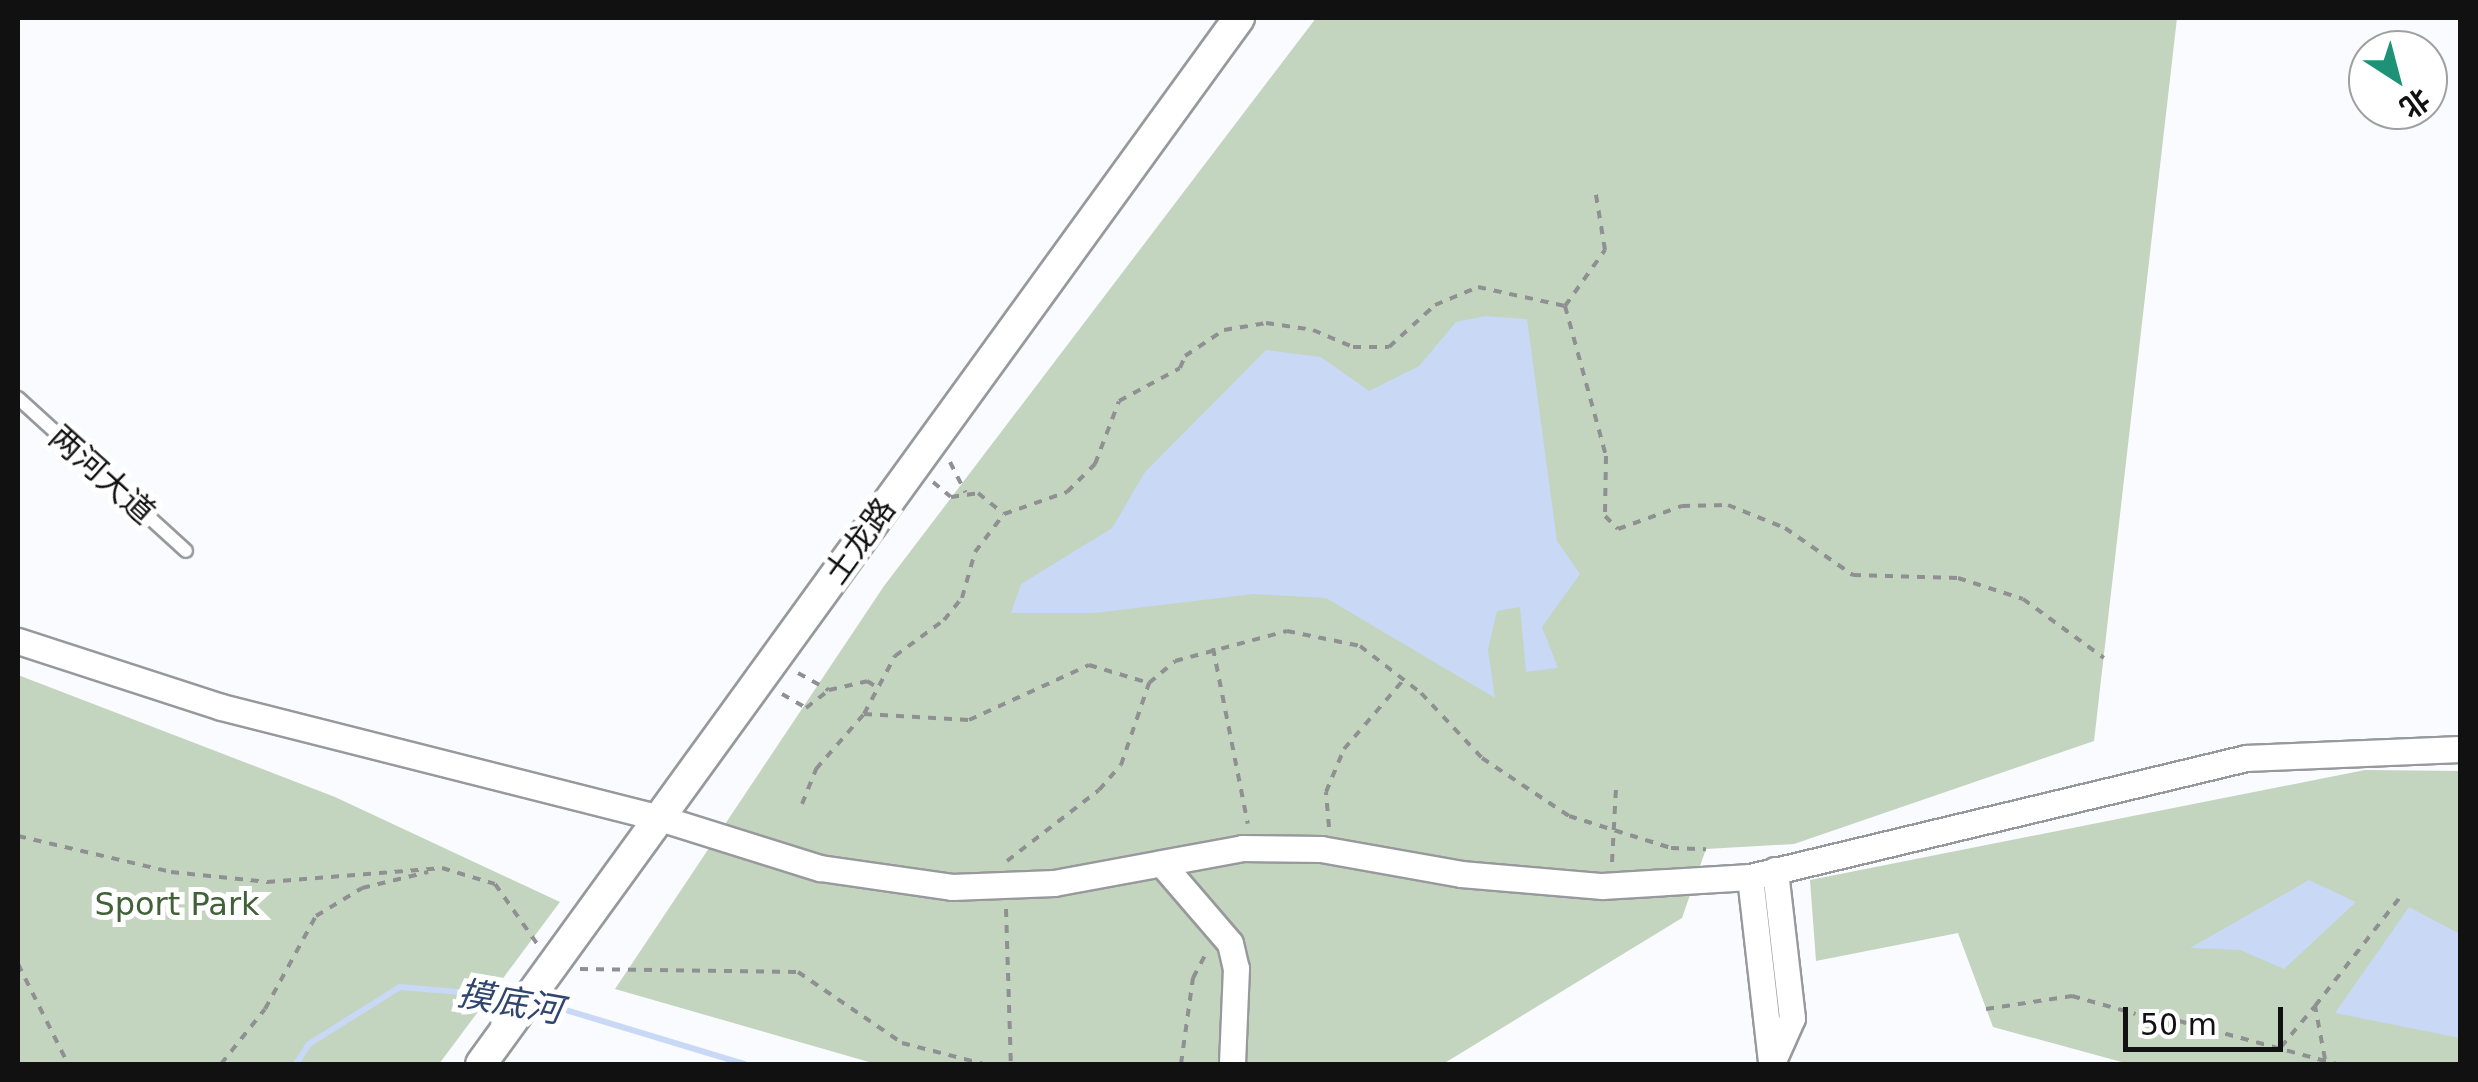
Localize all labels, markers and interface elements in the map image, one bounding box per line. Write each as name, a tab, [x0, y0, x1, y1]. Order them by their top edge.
north arrow	[2348, 30, 2448, 130]
text: 北	[2394, 81, 2436, 125]
street label: 两河大道	[42, 418, 162, 532]
street label: 土龙路	[816, 491, 904, 591]
park label: Sport Park	[94, 885, 260, 923]
water label: 摸底河	[455, 972, 565, 1032]
scale bar	[2128, 987, 2288, 1049]
text: 50 m	[2140, 1007, 2217, 1042]

